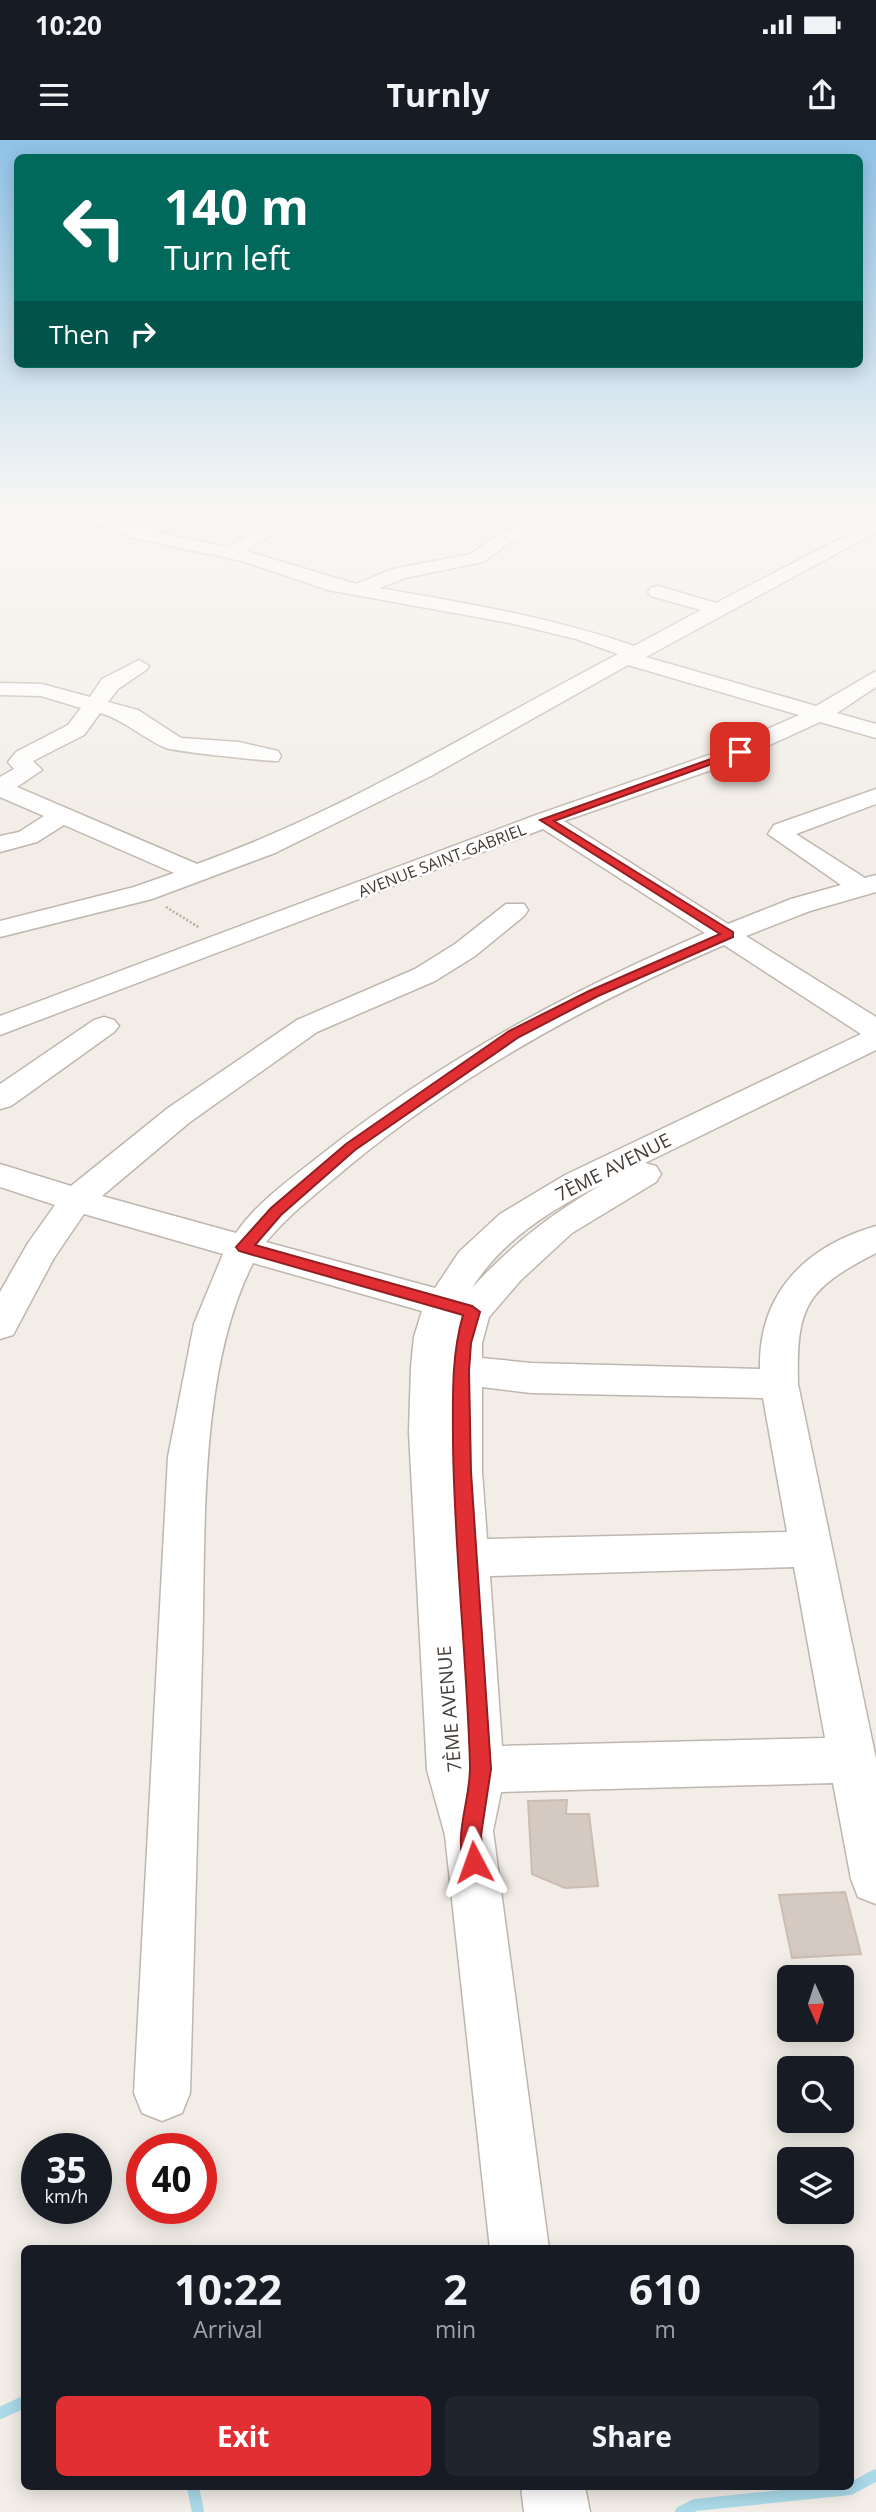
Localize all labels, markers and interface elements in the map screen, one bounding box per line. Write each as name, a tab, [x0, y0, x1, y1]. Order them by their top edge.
text: 10:20	[35, 7, 102, 43]
text: Turnly	[386, 73, 490, 116]
icon: menu	[35, 76, 73, 114]
icon: share	[803, 76, 841, 114]
text: 140 m	[164, 173, 309, 239]
icon: left	[49, 182, 140, 273]
text: Turn left	[164, 236, 290, 279]
icon: right	[124, 315, 162, 353]
text: Then	[49, 316, 110, 352]
pin	[710, 722, 770, 782]
icon: arrive	[721, 733, 759, 771]
street label: AVENUE SAINT-GABRIEL	[355, 818, 529, 902]
street label: 7ÈME AVENUE	[551, 1127, 675, 1207]
street label: 7ÈME AVENUE	[431, 1645, 467, 1773]
position arrow	[437, 1825, 511, 1899]
north arrow	[777, 1965, 854, 2042]
map controls	[777, 1965, 854, 2224]
button: search	[777, 2056, 854, 2133]
speed limit sign: 40	[126, 2133, 217, 2224]
text: 35	[46, 2146, 87, 2193]
button: layers	[777, 2147, 854, 2224]
text: km/h	[45, 2184, 88, 2208]
text: 10:22	[174, 2260, 282, 2317]
text: 2	[443, 2260, 468, 2317]
text: 610	[629, 2260, 701, 2317]
text: Arrival	[193, 2313, 263, 2345]
text: min	[435, 2313, 476, 2345]
text: m	[654, 2313, 676, 2345]
button: Exit	[56, 2396, 431, 2476]
button: Share	[445, 2396, 819, 2476]

